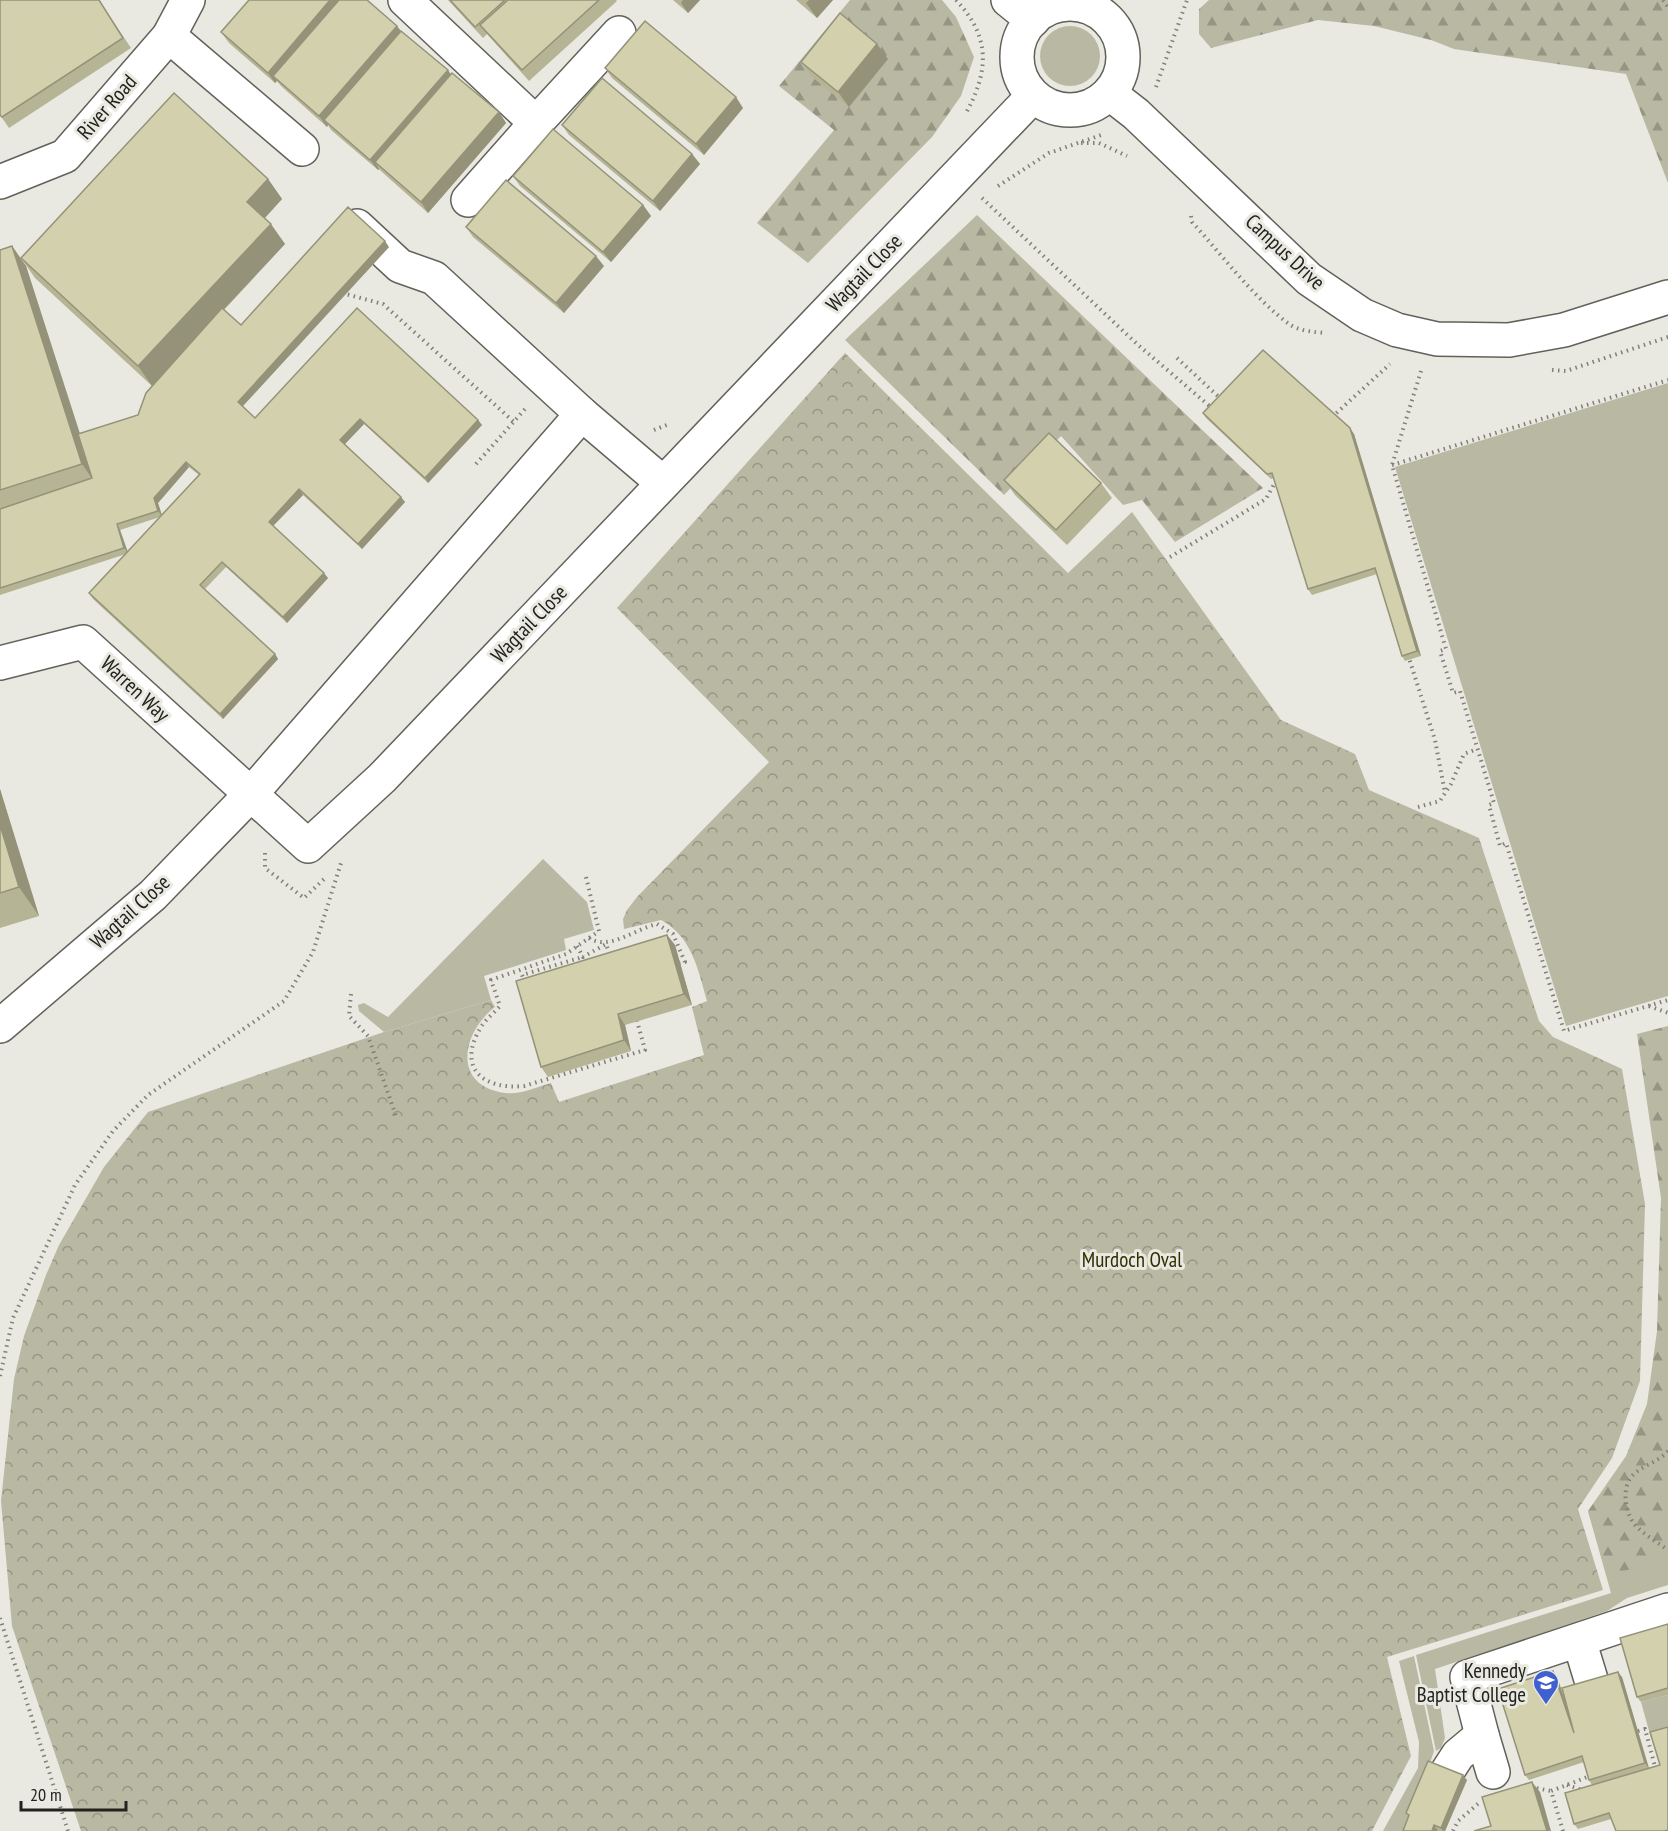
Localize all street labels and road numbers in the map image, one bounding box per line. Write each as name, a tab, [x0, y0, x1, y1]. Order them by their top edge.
street label: River Road	[71, 69, 142, 145]
street label: Campus Drive	[1240, 208, 1331, 295]
street label: Wagtail Close	[820, 228, 907, 317]
street label: Wagtail Close	[485, 579, 572, 668]
street label: Warren Way	[95, 650, 176, 728]
street label: Wagtail Close	[84, 869, 175, 955]

